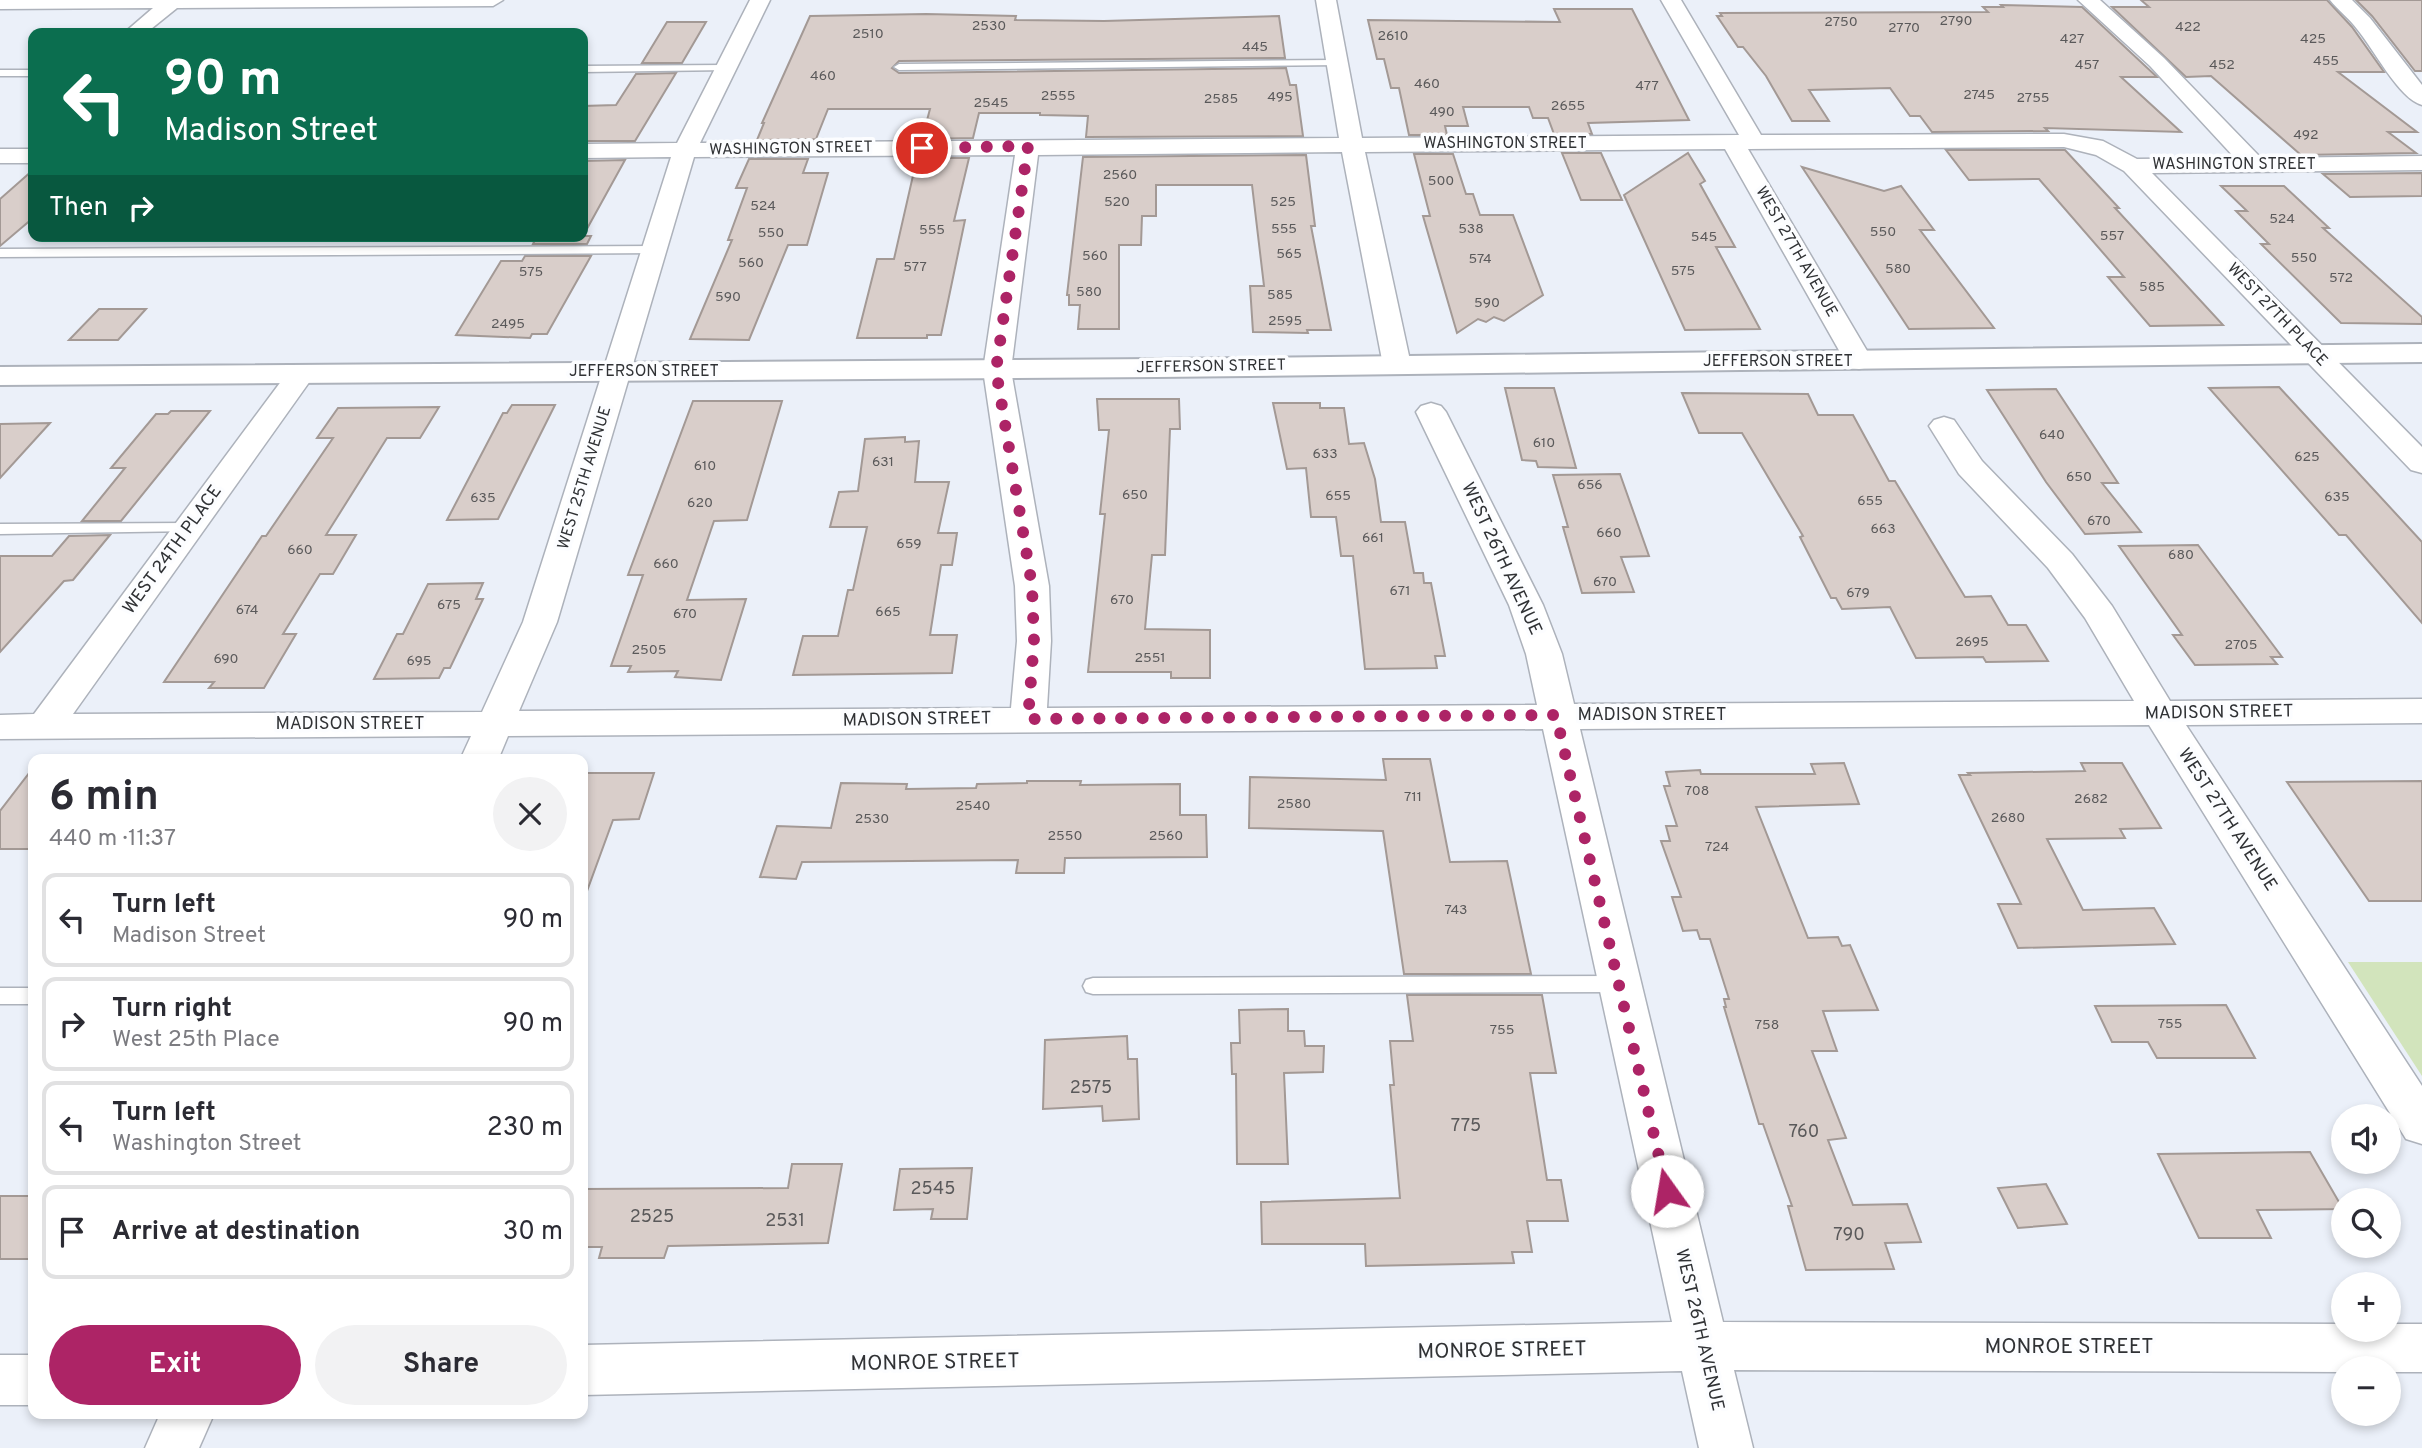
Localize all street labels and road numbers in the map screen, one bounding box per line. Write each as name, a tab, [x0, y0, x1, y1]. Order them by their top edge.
street label: WASHINGTON STREET	[1423, 134, 1587, 154]
street label: WASHINGTON STREET	[709, 138, 873, 160]
street label: WASHINGTON STREET	[2152, 155, 2316, 175]
street label: WEST 27TH AVENUE	[1750, 183, 1842, 321]
street label: WEST 27TH PLACE	[2222, 259, 2332, 371]
street label: JEFFERSON STREET	[1703, 352, 1853, 372]
street label: JEFFERSON STREET	[1136, 356, 1286, 378]
street label: JEFFERSON STREET	[569, 362, 719, 382]
street label: WEST 25TH AVENUE	[554, 404, 616, 552]
street label: WEST 26TH AVENUE	[1456, 479, 1546, 639]
street label: WEST 24TH PLACE	[118, 481, 228, 619]
street label: MADISON STREET	[2144, 700, 2294, 726]
street label: MADISON STREET	[1578, 704, 1726, 727]
street label: MADISON STREET	[842, 707, 992, 733]
street label: MADISON STREET	[276, 713, 424, 736]
street label: WEST 27TH AVENUE	[2172, 744, 2282, 896]
street label: WEST 26TH AVENUE	[1669, 1247, 1729, 1413]
street label: MONROE STREET	[1984, 1334, 2154, 1361]
street label: MONROE STREET	[1417, 1336, 1587, 1366]
street label: MONROE STREET	[850, 1348, 1020, 1378]

